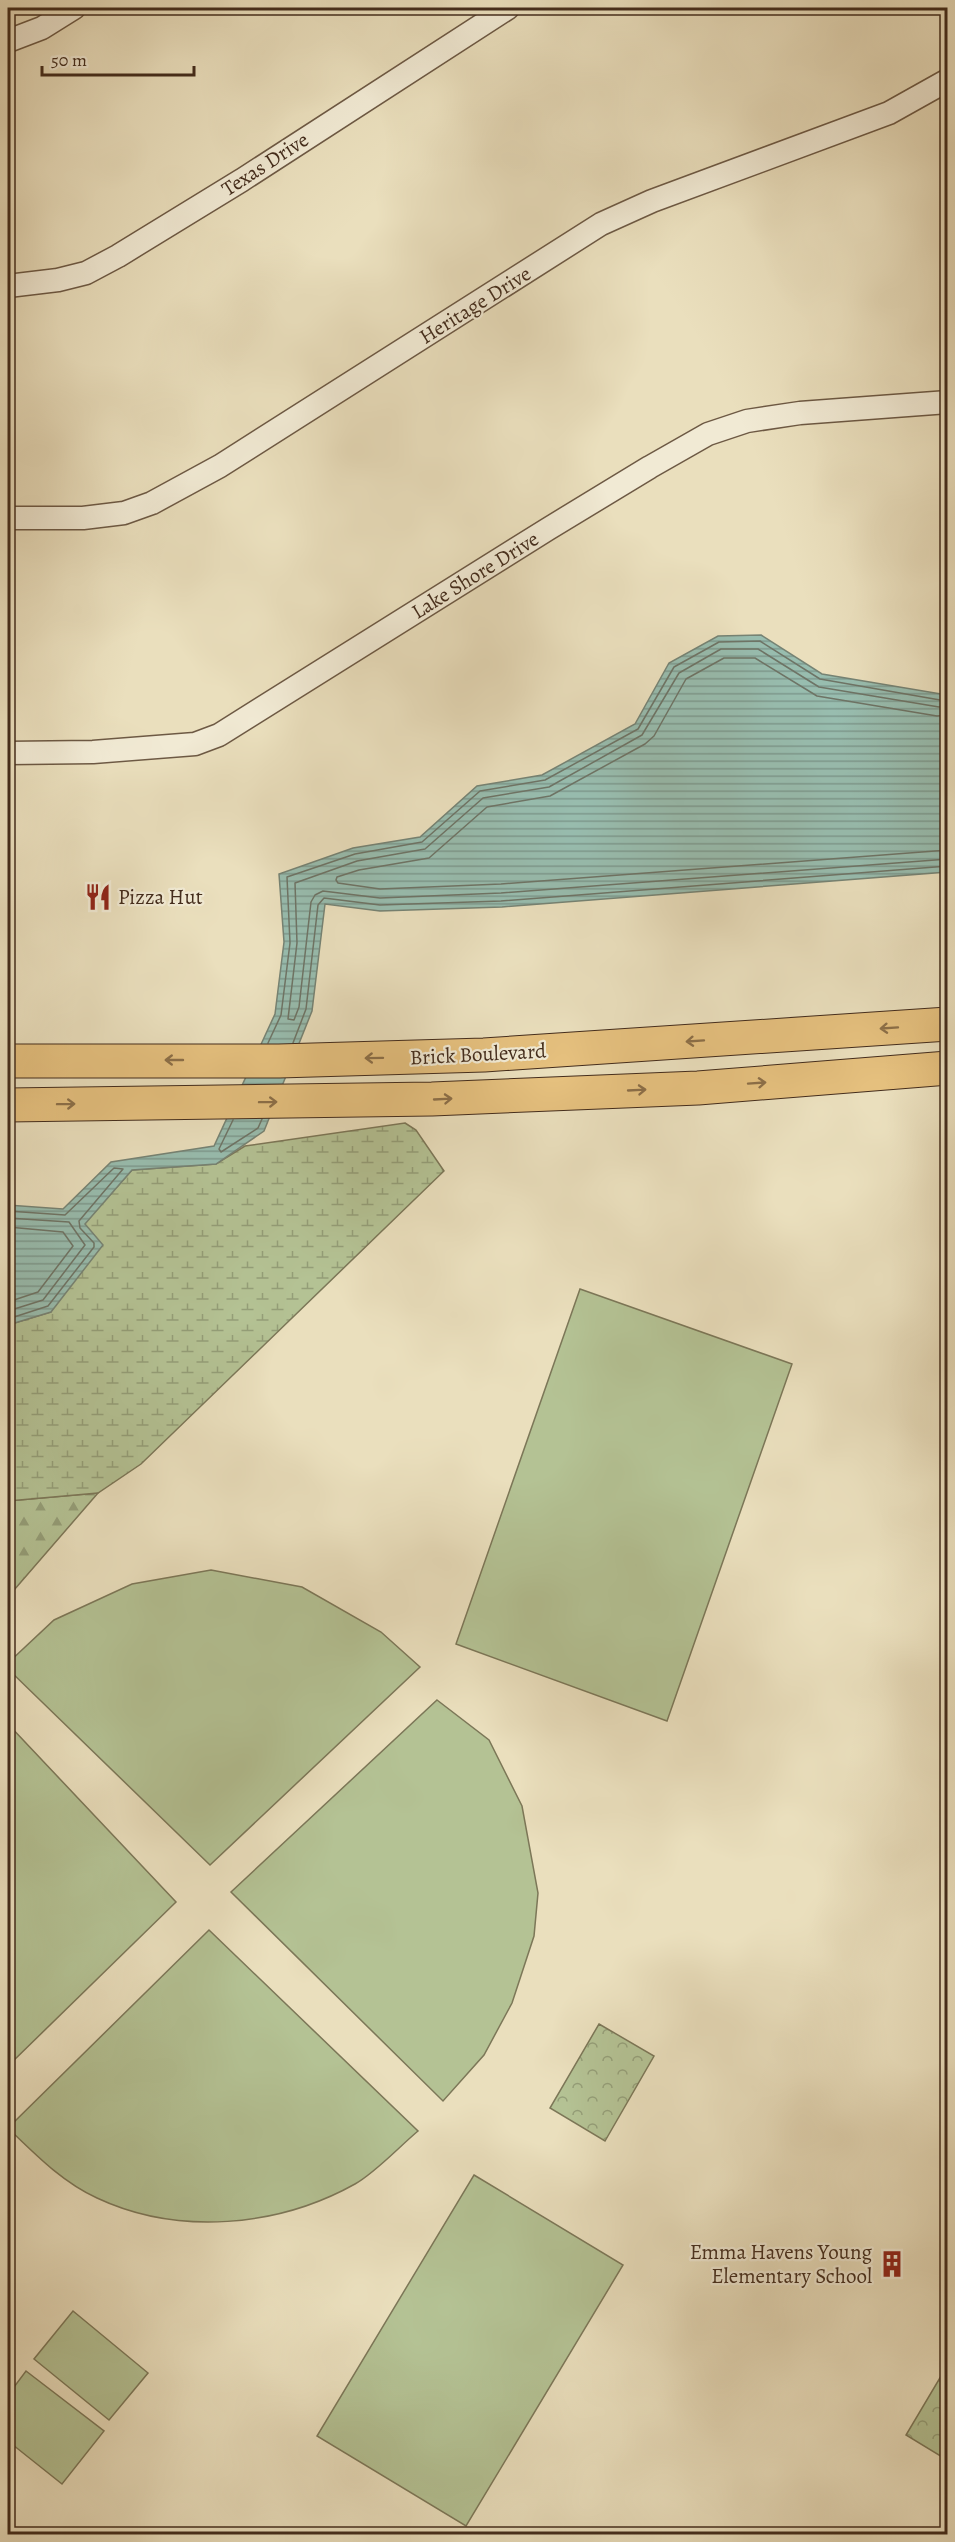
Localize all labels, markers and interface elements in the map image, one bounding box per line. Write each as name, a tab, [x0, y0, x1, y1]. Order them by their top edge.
scale bar	[42, 39, 194, 77]
text: 50 m	[51, 48, 87, 72]
street label: Texas Drive	[216, 125, 314, 203]
street label: Heritage Drive	[414, 260, 536, 350]
street label: Lake Shore Drive	[406, 525, 544, 625]
restaurant icon: Pizza Hut	[83, 882, 113, 912]
place label: Pizza Hut	[118, 883, 203, 911]
one-way arrow	[880, 1023, 900, 1034]
street label: Brick Boulevard	[409, 1036, 548, 1072]
one-way arrow	[685, 1036, 705, 1047]
one-way arrow	[365, 1053, 385, 1064]
one-way arrow	[165, 1054, 185, 1066]
one-way arrow	[746, 1077, 766, 1088]
one-way arrow	[627, 1085, 647, 1096]
one-way arrow	[432, 1093, 452, 1104]
one-way arrow	[257, 1096, 277, 1107]
one-way arrow	[55, 1098, 75, 1110]
place label: Emma Havens Young Elementary School	[690, 2238, 872, 2290]
building icon: Emma Havens Young Elementary School	[877, 2249, 907, 2279]

